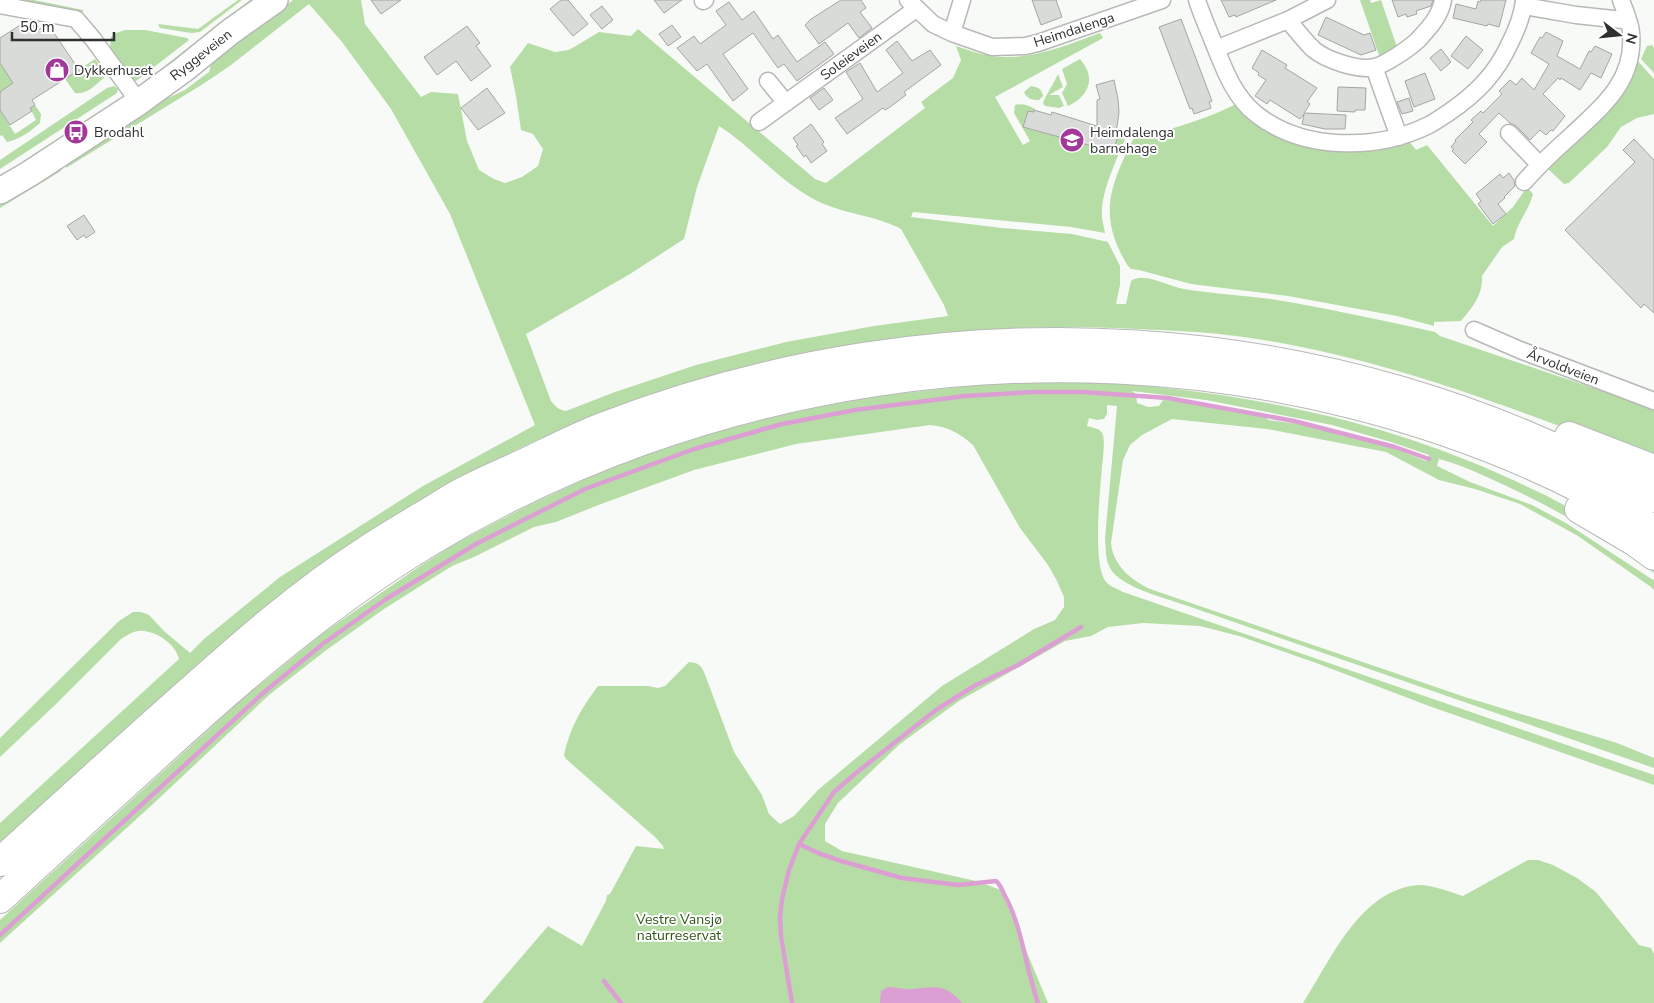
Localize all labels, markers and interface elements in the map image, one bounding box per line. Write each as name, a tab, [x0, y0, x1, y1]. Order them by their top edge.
street label: Heimdalenga	[1031, 8, 1117, 52]
scale bar	[12, 10, 115, 42]
north arrow	[1594, 10, 1644, 60]
text: 50 m	[20, 17, 55, 37]
street label: Ryggeveien	[166, 25, 236, 85]
street label: Soleieveien	[816, 27, 886, 85]
text: N	[1620, 31, 1642, 46]
shop icon: Dykkerhuset	[44, 57, 70, 83]
place label: Dykkerhuset	[74, 61, 153, 80]
bus stop icon: Brodahl	[63, 119, 89, 145]
place label: Brodahl	[94, 123, 145, 142]
place label: Heimdalenga barnehage	[1090, 123, 1174, 158]
school or university icon: Heimdalenga barnehage	[1059, 127, 1085, 153]
street label: Årvoldveien	[1524, 345, 1602, 389]
park label: Vestre Vansjø naturreservat	[635, 910, 722, 945]

